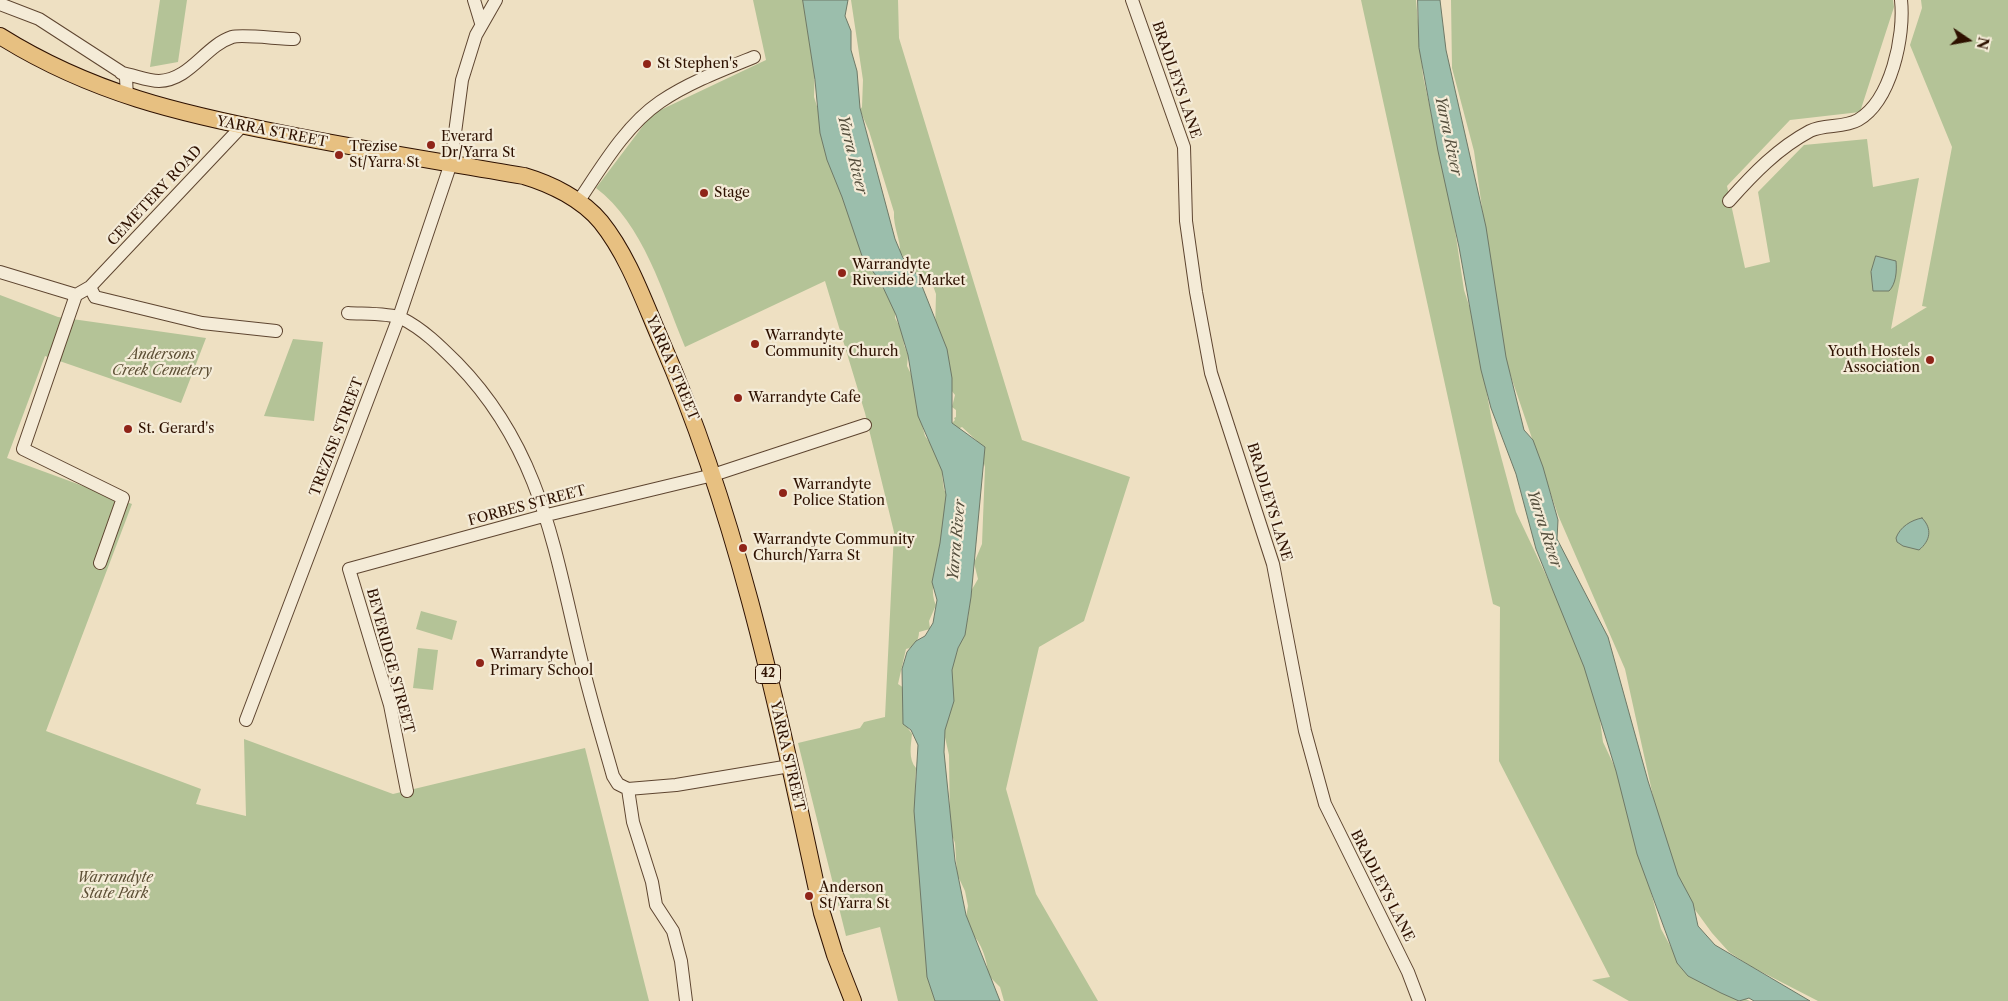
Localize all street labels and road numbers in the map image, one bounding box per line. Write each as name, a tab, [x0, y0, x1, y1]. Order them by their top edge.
street label: BRADLEYS LANE	[1148, 19, 1204, 141]
street label: YARRA STREET	[215, 113, 329, 151]
street label: CEMETERY ROAD	[104, 142, 206, 250]
street label: YARRA STREET	[642, 313, 702, 423]
street label: TREZISE STREET	[307, 375, 367, 499]
street label: BRADLEYS LANE	[1243, 441, 1295, 563]
street label: FORBES STREET	[466, 482, 588, 530]
street label: BEVERIDGE STREET	[363, 587, 417, 735]
road number: 42	[756, 664, 780, 684]
street label: YARRA STREET	[766, 699, 808, 813]
street label: BRADLEYS LANE	[1347, 827, 1417, 945]

